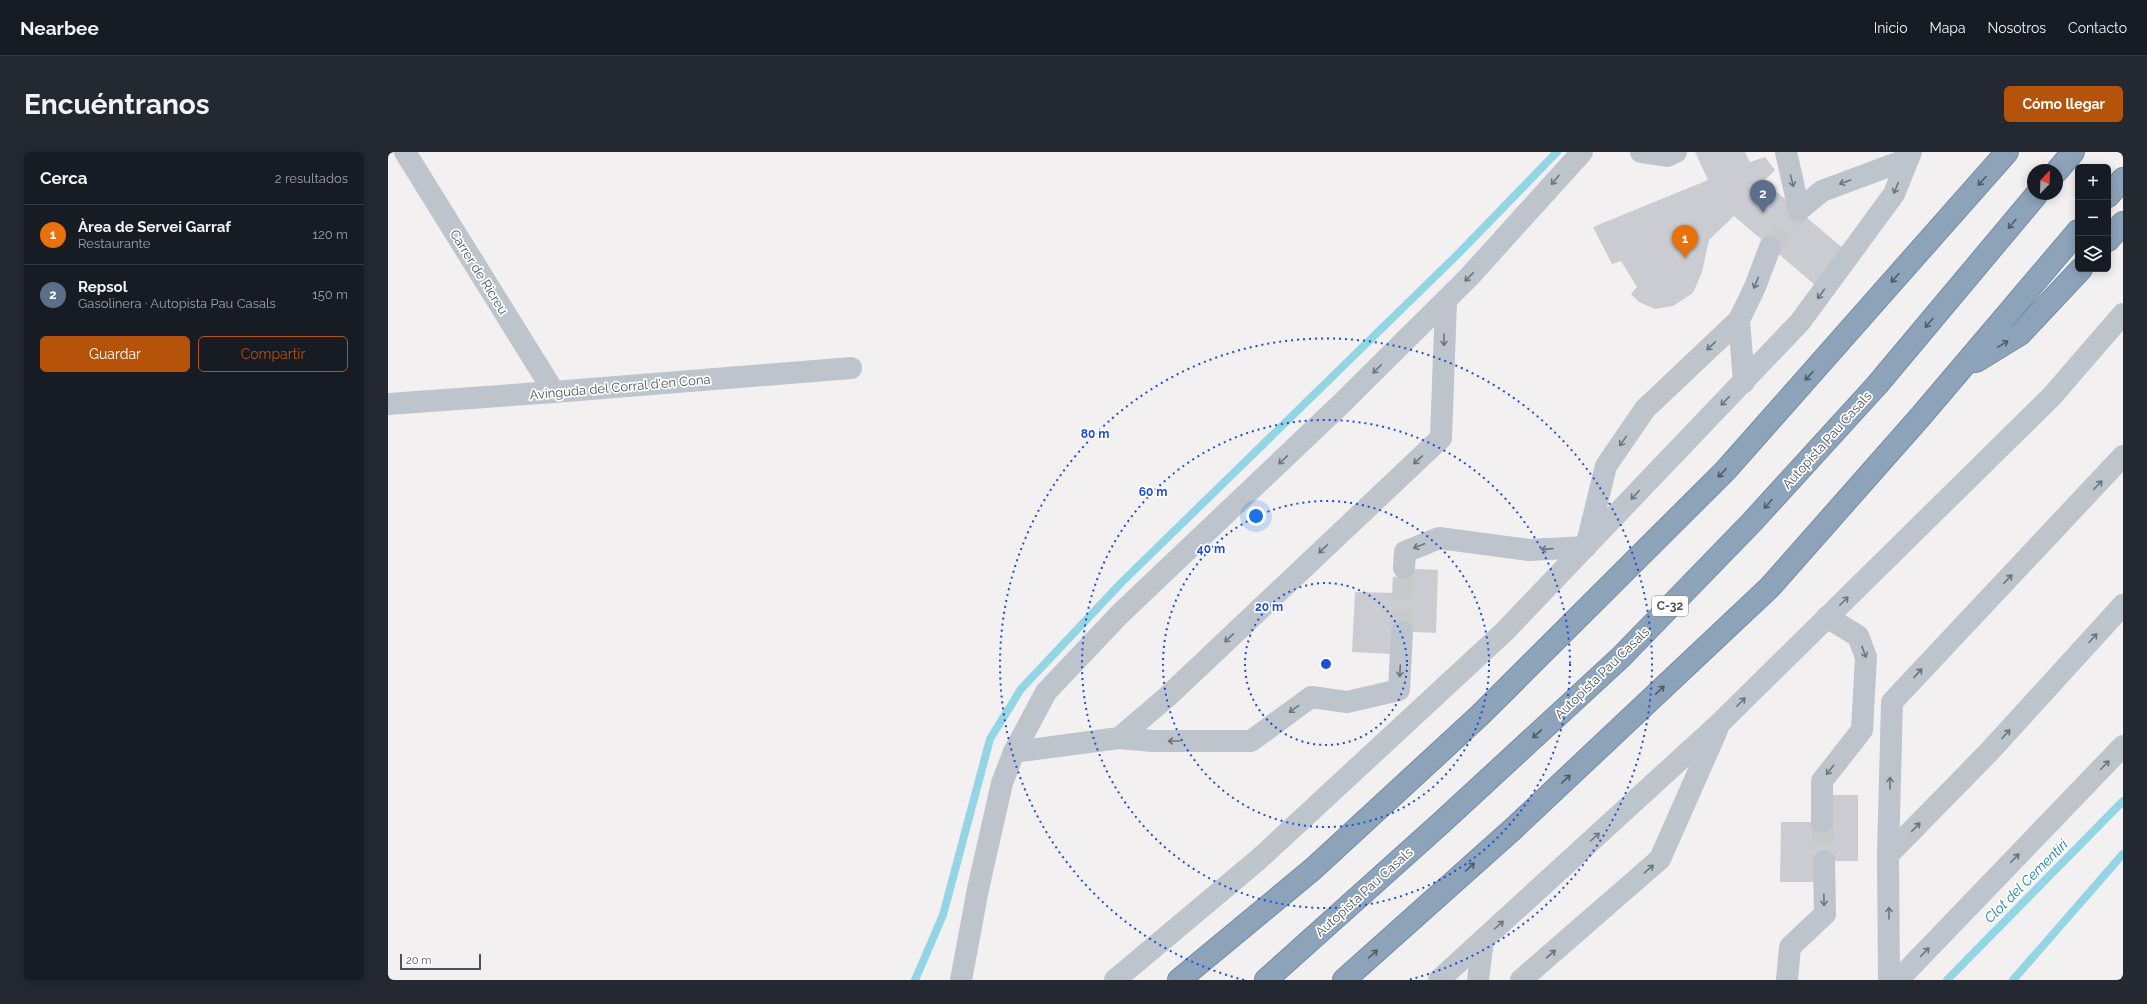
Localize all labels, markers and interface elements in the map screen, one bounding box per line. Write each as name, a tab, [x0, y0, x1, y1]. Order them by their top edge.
text: Nearbee	[20, 17, 99, 39]
text: Inicio	[1874, 20, 1907, 36]
text: Mapa	[1929, 20, 1966, 36]
text: Nosotros	[1988, 20, 2046, 36]
text: Contacto	[2068, 20, 2127, 36]
button: Cómo llegar	[2004, 86, 2123, 122]
text: Encuéntranos	[24, 88, 210, 121]
north arrow	[2027, 164, 2063, 200]
map controls	[2075, 164, 2111, 272]
button: +	[2075, 164, 2111, 200]
text: Cerca	[40, 168, 88, 188]
text: 2 resultados	[275, 171, 348, 186]
one-way arrow	[1789, 174, 1796, 187]
one-way arrow	[1550, 175, 1560, 185]
one-way arrow	[1977, 176, 1986, 186]
one-way arrow	[1840, 179, 1852, 187]
pin: 2	[1750, 180, 1776, 213]
one-way arrow	[1892, 182, 1899, 194]
button: −	[2075, 200, 2111, 236]
text: Àrea de Servei Garraf	[78, 218, 231, 236]
one-way arrow	[2008, 218, 2017, 229]
pin: 1	[1672, 225, 1698, 258]
text: 1	[50, 227, 56, 242]
text: 120 m	[312, 227, 348, 242]
street label: Carrer de Ricreu	[447, 227, 511, 317]
text: Restaurante	[78, 236, 150, 251]
button: layers	[2075, 236, 2111, 272]
one-way arrow	[1464, 272, 1474, 282]
one-way arrow	[1891, 273, 1900, 284]
one-way arrow	[1751, 277, 1759, 289]
text: Repsol	[78, 278, 127, 296]
text: 2	[49, 287, 57, 302]
text: 150 m	[312, 287, 348, 302]
one-way arrow	[1817, 288, 1825, 299]
text: Gasolinera · Autopista Pau Casals	[78, 296, 276, 311]
one-way arrow	[1924, 318, 1933, 329]
one-way arrow	[1441, 333, 1448, 346]
button: Guardar	[40, 336, 190, 372]
button: Compartir	[198, 336, 348, 372]
one-way arrow	[1997, 340, 2009, 348]
one-way arrow	[1706, 342, 1716, 351]
one-way arrow	[1372, 364, 1382, 374]
one-way arrow	[1805, 370, 1814, 380]
street label: Avinguda del Corral d'en Cona	[529, 372, 711, 402]
street label: Autopista Pau Casals	[1779, 388, 1875, 492]
one-way arrow	[1720, 396, 1730, 406]
text: 80 m	[1081, 427, 1109, 441]
one-way arrow	[1619, 435, 1627, 446]
one-way arrow	[1278, 455, 1288, 464]
one-way arrow	[1413, 455, 1423, 464]
one-way arrow	[1718, 468, 1727, 478]
one-way arrow	[2093, 480, 2103, 490]
text: 60 m	[1139, 485, 1167, 499]
one-way arrow	[1630, 490, 1640, 500]
one-way arrow	[1763, 499, 1773, 509]
your location	[1246, 506, 1266, 526]
text: 40 m	[1197, 542, 1225, 556]
one-way arrow	[1414, 542, 1426, 550]
one-way arrow	[1318, 544, 1328, 553]
one-way arrow	[1541, 546, 1554, 553]
one-way arrow	[2003, 574, 2012, 584]
road number: C-32	[1652, 596, 1688, 616]
one-way arrow	[1839, 596, 1849, 605]
text: 20 m	[1255, 600, 1283, 614]
street label: Autopista Pau Casals	[1552, 624, 1652, 722]
one-way arrow	[2089, 632, 2098, 643]
one-way arrow	[1224, 633, 1234, 643]
one-way arrow	[1861, 645, 1868, 658]
centre of rings	[1319, 657, 1333, 671]
one-way arrow	[1396, 664, 1404, 677]
one-way arrow	[1914, 668, 1923, 678]
one-way arrow	[1655, 686, 1665, 695]
one-way arrow	[1736, 697, 1746, 707]
one-way arrow	[1289, 705, 1300, 714]
one-way arrow	[1532, 729, 1542, 739]
one-way arrow	[2001, 729, 2011, 739]
one-way arrow	[1168, 737, 1181, 745]
one-way arrow	[2100, 760, 2110, 770]
one-way arrow	[1826, 765, 1835, 776]
one-way arrow	[1561, 775, 1571, 784]
one-way arrow	[1886, 777, 1894, 790]
one-way arrow	[1911, 822, 1920, 832]
one-way arrow	[1589, 833, 1600, 842]
water label: Clot del Cementiri	[1981, 835, 2072, 926]
street label: Autopista Pau Casals	[1312, 844, 1416, 940]
one-way arrow	[2010, 853, 2020, 863]
one-way arrow	[1465, 863, 1476, 872]
one-way arrow	[1644, 865, 1654, 874]
one-way arrow	[1820, 893, 1828, 906]
one-way arrow	[1885, 907, 1893, 920]
one-way arrow	[1494, 921, 1504, 930]
one-way arrow	[1920, 947, 1930, 957]
one-way arrow	[1368, 950, 1378, 959]
one-way arrow	[1545, 950, 1556, 959]
scale bar	[400, 952, 481, 971]
text: 20 m	[406, 954, 431, 967]

